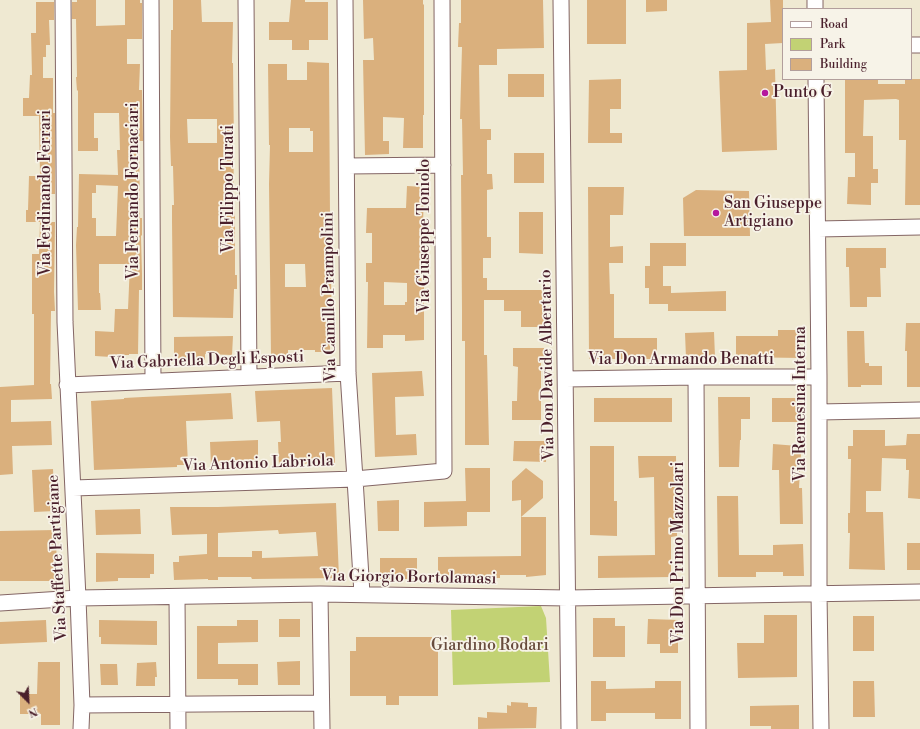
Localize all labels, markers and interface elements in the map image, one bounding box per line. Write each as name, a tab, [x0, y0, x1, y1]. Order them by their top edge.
legend	[782, 8, 912, 80]
text: Road	[820, 17, 848, 32]
text: Park	[820, 37, 845, 52]
text: Building	[820, 57, 867, 72]
place label: Punto G	[773, 83, 832, 103]
marker: Punto G	[760, 88, 770, 98]
street label: Via Fernando Fornaciari	[124, 102, 144, 280]
street label: Via Ferdinando Ferrari	[36, 110, 56, 276]
street label: Via Filippo Turati	[219, 125, 239, 253]
street label: Via Giuseppe Toniolo	[415, 159, 435, 313]
place label: San Giuseppe Artigiano	[724, 194, 822, 232]
marker: San Giuseppe Artigiano	[711, 208, 721, 218]
street label: Via Camillo Prampolini	[319, 212, 341, 382]
street label: Via Don Davide Albertario	[537, 269, 559, 461]
street label: Via Remesina Interna	[791, 326, 811, 482]
street label: Via Gabriella Degli Esposti	[110, 348, 304, 374]
street label: Via Don Armando Benatti	[588, 350, 774, 370]
street label: Via Antonio Labriola	[182, 452, 334, 476]
street label: Via Don Primo Mazzolari	[669, 461, 689, 645]
street label: Via Staffette Partigiane	[44, 474, 72, 642]
street label: Via Giorgio Bortolamasi	[321, 567, 497, 589]
park label: Giardino Rodari	[431, 636, 549, 656]
north arrow	[8, 681, 48, 721]
text: N	[26, 704, 40, 720]

